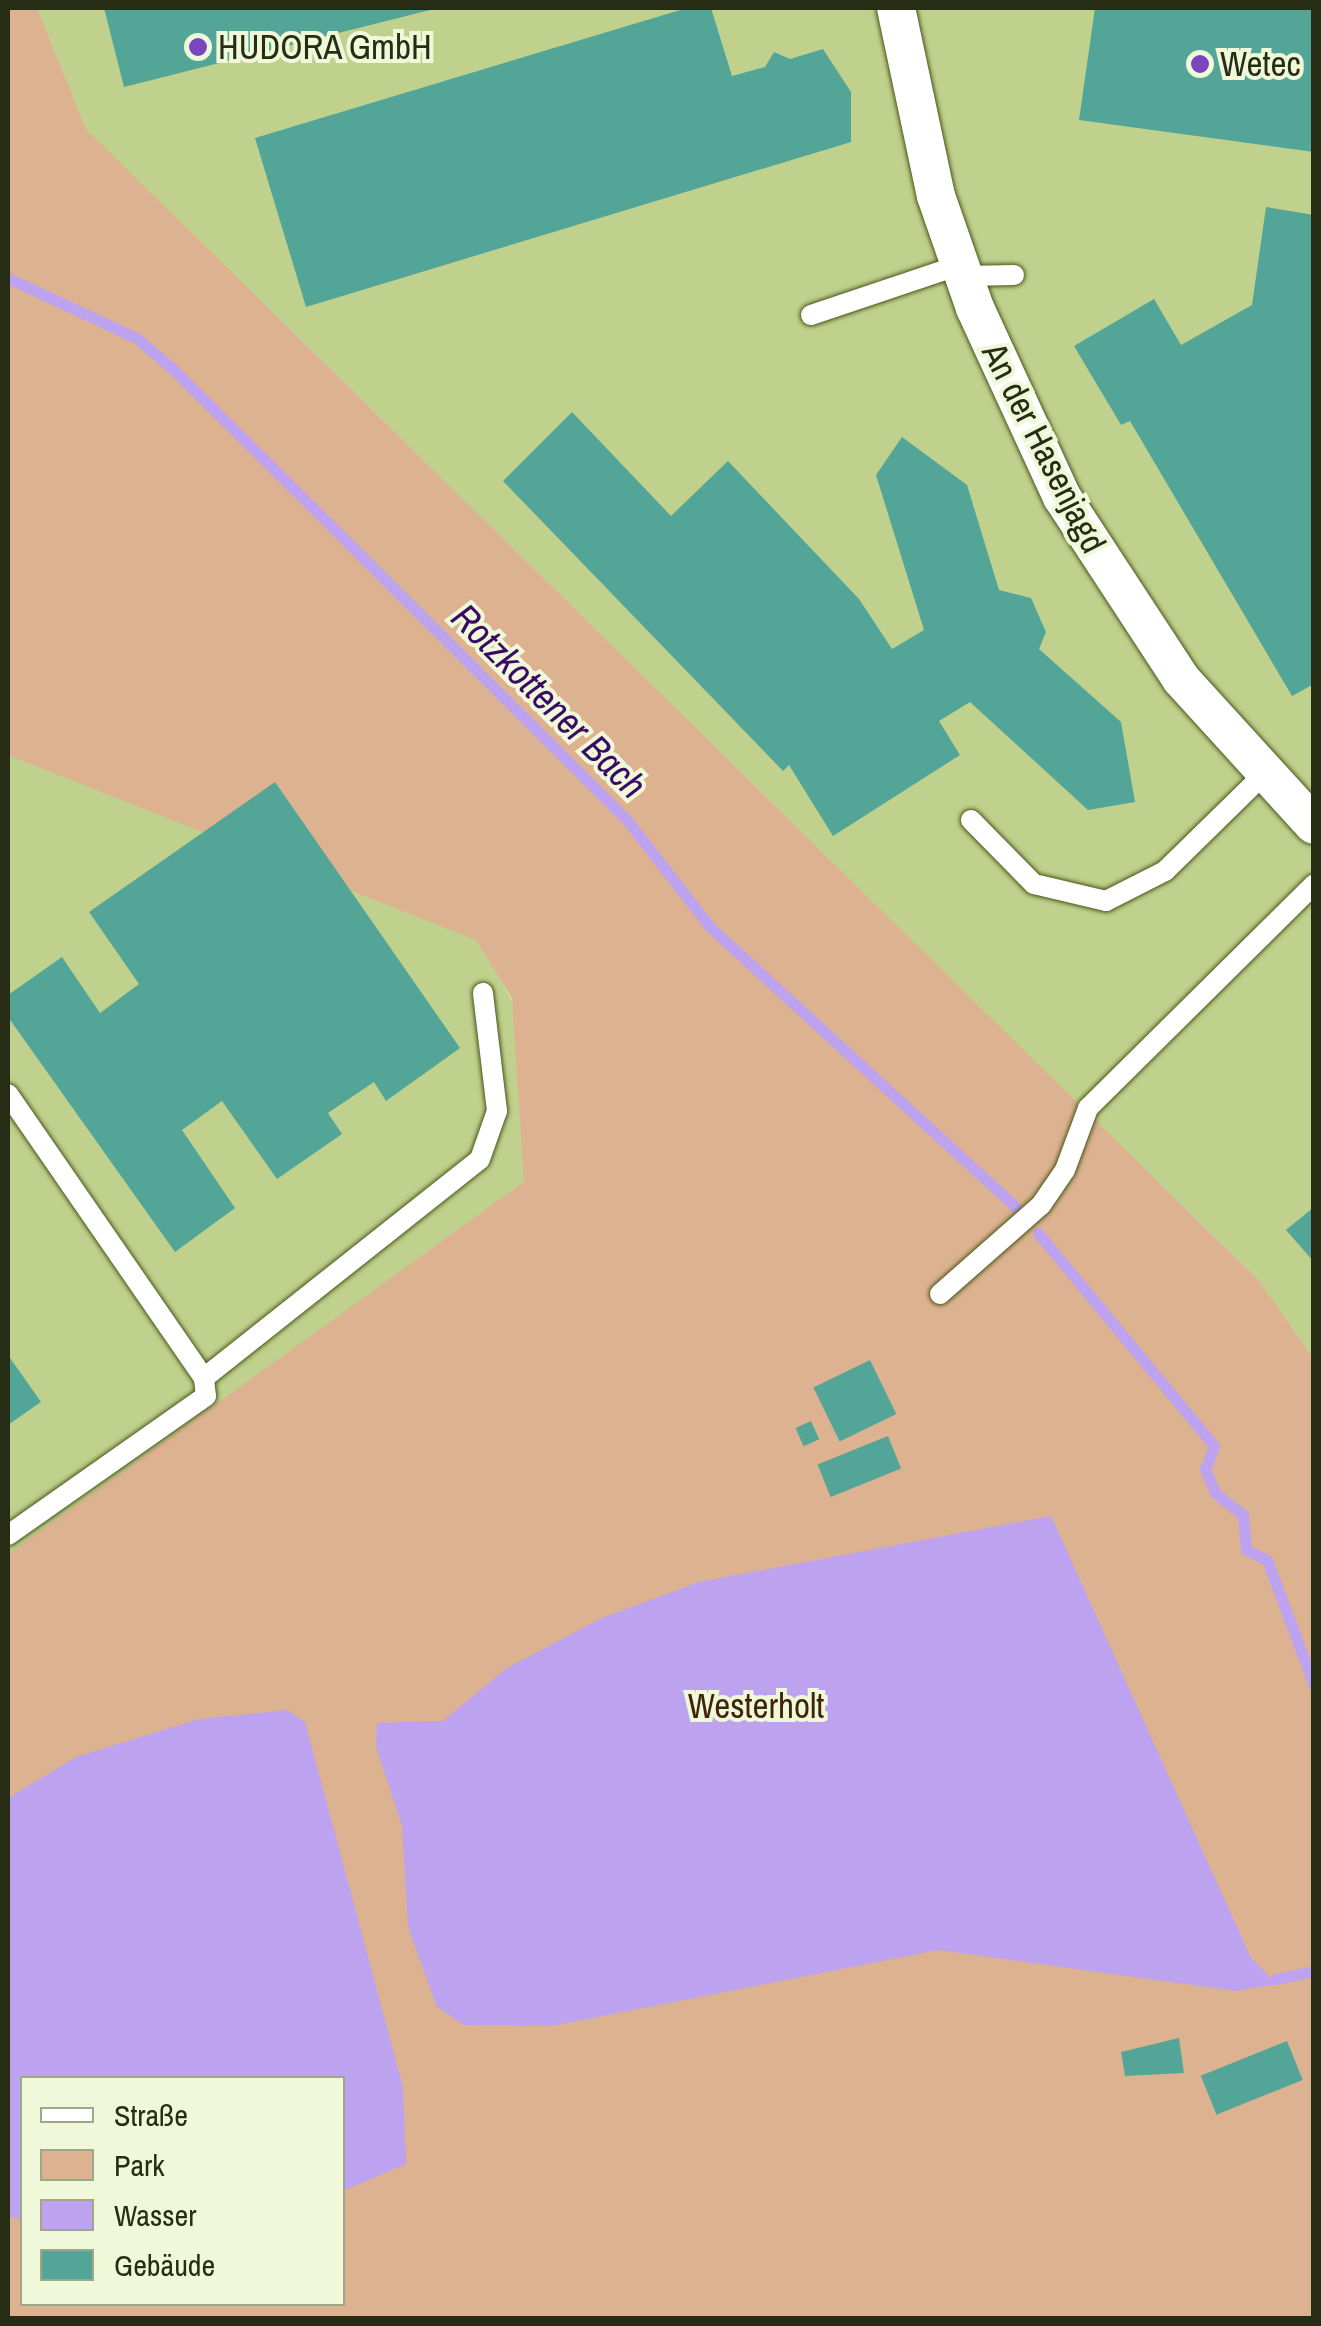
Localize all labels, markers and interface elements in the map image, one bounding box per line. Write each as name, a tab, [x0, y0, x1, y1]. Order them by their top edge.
place label: HUDORA GmbH	[218, 26, 433, 68]
marker: HUDORA GmbH	[187, 36, 209, 58]
place label: Wetec	[1220, 43, 1301, 85]
marker: Wetec	[1189, 53, 1211, 75]
street label: An der Hasenjagd	[973, 336, 1115, 560]
water label: Rotzkottener Bach	[442, 594, 656, 808]
park label: Westerholt	[688, 1685, 824, 1727]
legend	[20, 2076, 345, 2306]
text: Straße	[114, 2095, 188, 2135]
text: Park	[114, 2145, 165, 2185]
text: Wasser	[114, 2195, 196, 2235]
text: Gebäude	[114, 2245, 215, 2285]

